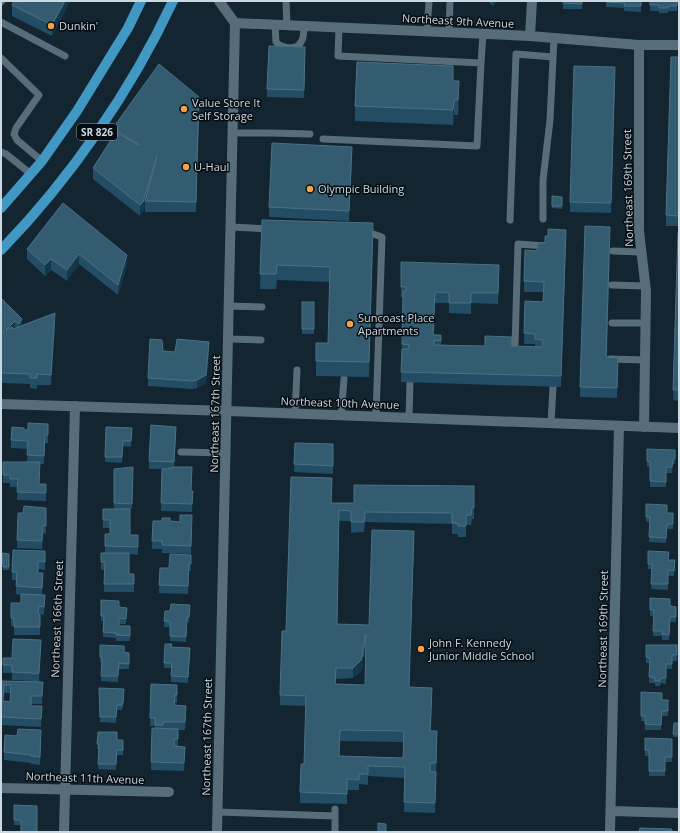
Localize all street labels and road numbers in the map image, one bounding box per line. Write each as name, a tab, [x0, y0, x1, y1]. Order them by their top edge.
street label: Northeast 9th Avenue	[401, 10, 515, 31]
road number: SR 826	[77, 124, 117, 140]
street label: Northeast 169th Street	[619, 129, 636, 247]
street label: Northeast 167th Street	[206, 355, 223, 473]
street label: Northeast 10th Avenue	[280, 393, 400, 412]
street label: Northeast 166th Street	[47, 560, 66, 678]
street label: Northeast 169th Street	[594, 570, 611, 688]
street label: Northeast 167th Street	[198, 678, 215, 796]
street label: Northeast 11th Avenue	[25, 768, 145, 787]

